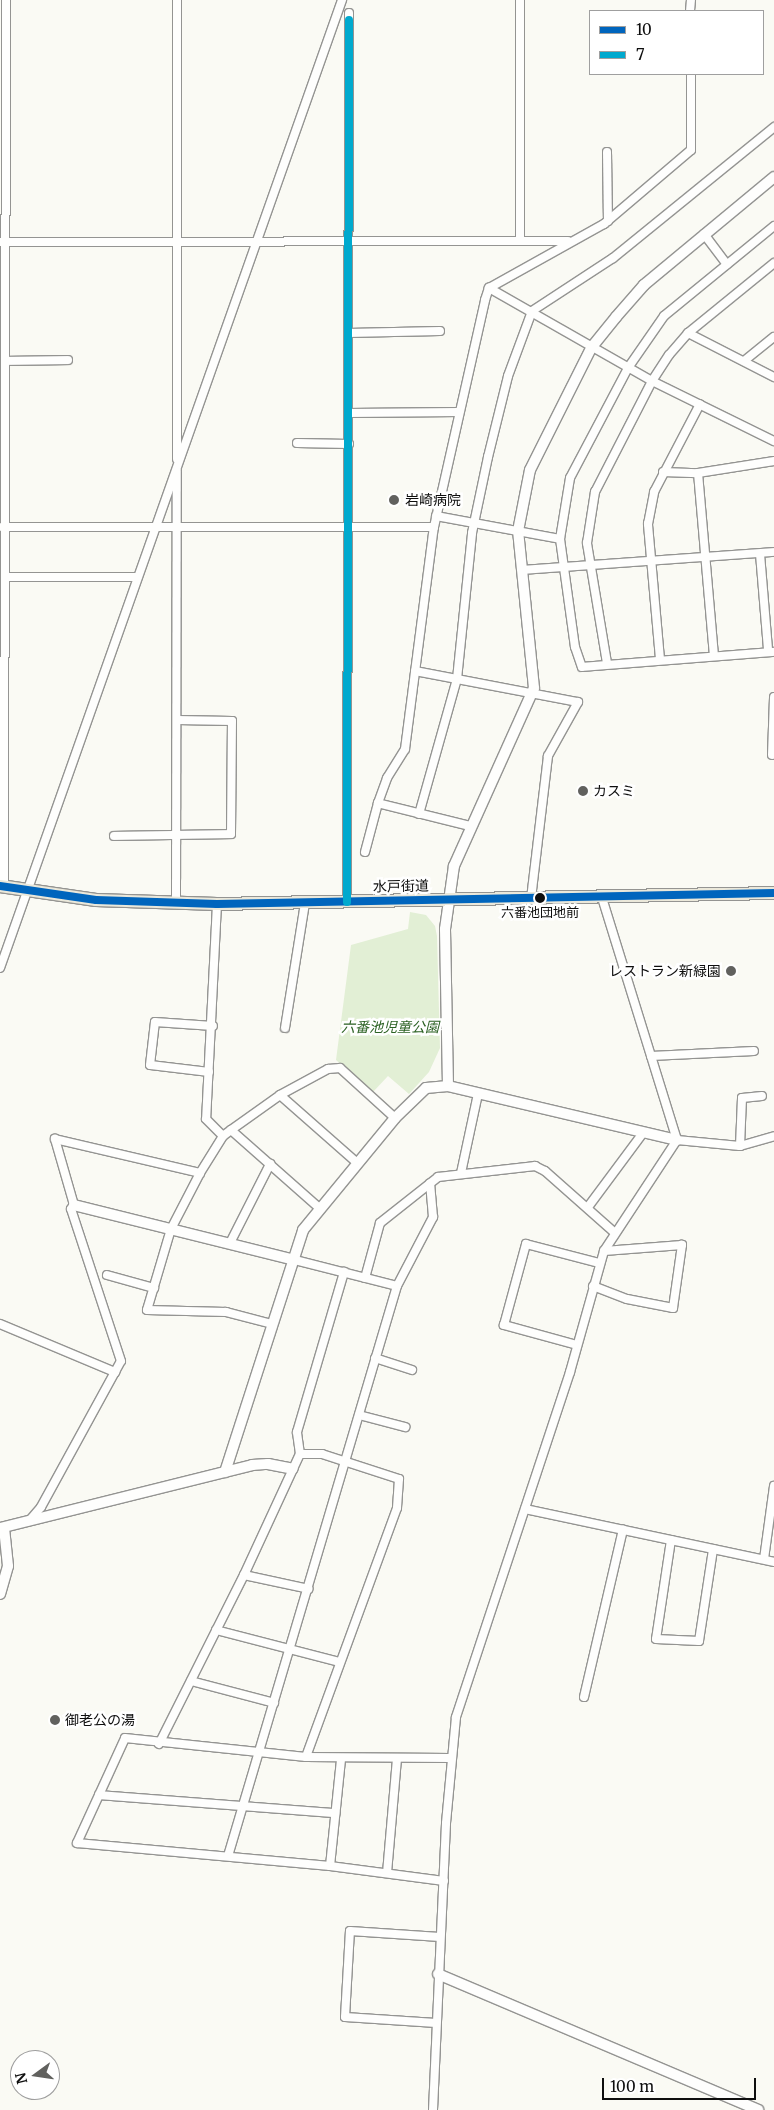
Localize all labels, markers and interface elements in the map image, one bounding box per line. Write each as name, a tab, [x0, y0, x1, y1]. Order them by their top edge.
legend	[589, 10, 764, 75]
text: 10	[636, 20, 652, 39]
text: 7	[636, 45, 645, 64]
place label: 岩崎病院	[405, 492, 461, 508]
marker: 岩崎病院	[387, 493, 401, 507]
place label: カスミ	[593, 783, 635, 799]
marker: カスミ	[577, 785, 589, 797]
street label: 水戸街道	[373, 877, 429, 895]
marker: 六番池団地前	[535, 893, 545, 903]
place label: 六番池団地前	[501, 905, 579, 921]
place label: レストラン新緑園	[609, 963, 721, 979]
marker: レストラン新緑園	[725, 965, 737, 977]
park label: 六番池児童公園	[341, 1019, 439, 1035]
place label: 御老公の湯	[65, 1712, 135, 1728]
marker: 御老公の湯	[49, 1714, 61, 1726]
north arrow	[10, 2050, 60, 2100]
scale bar	[604, 2068, 758, 2100]
text: N	[11, 2071, 31, 2086]
text: 100 m	[610, 2077, 654, 2096]

